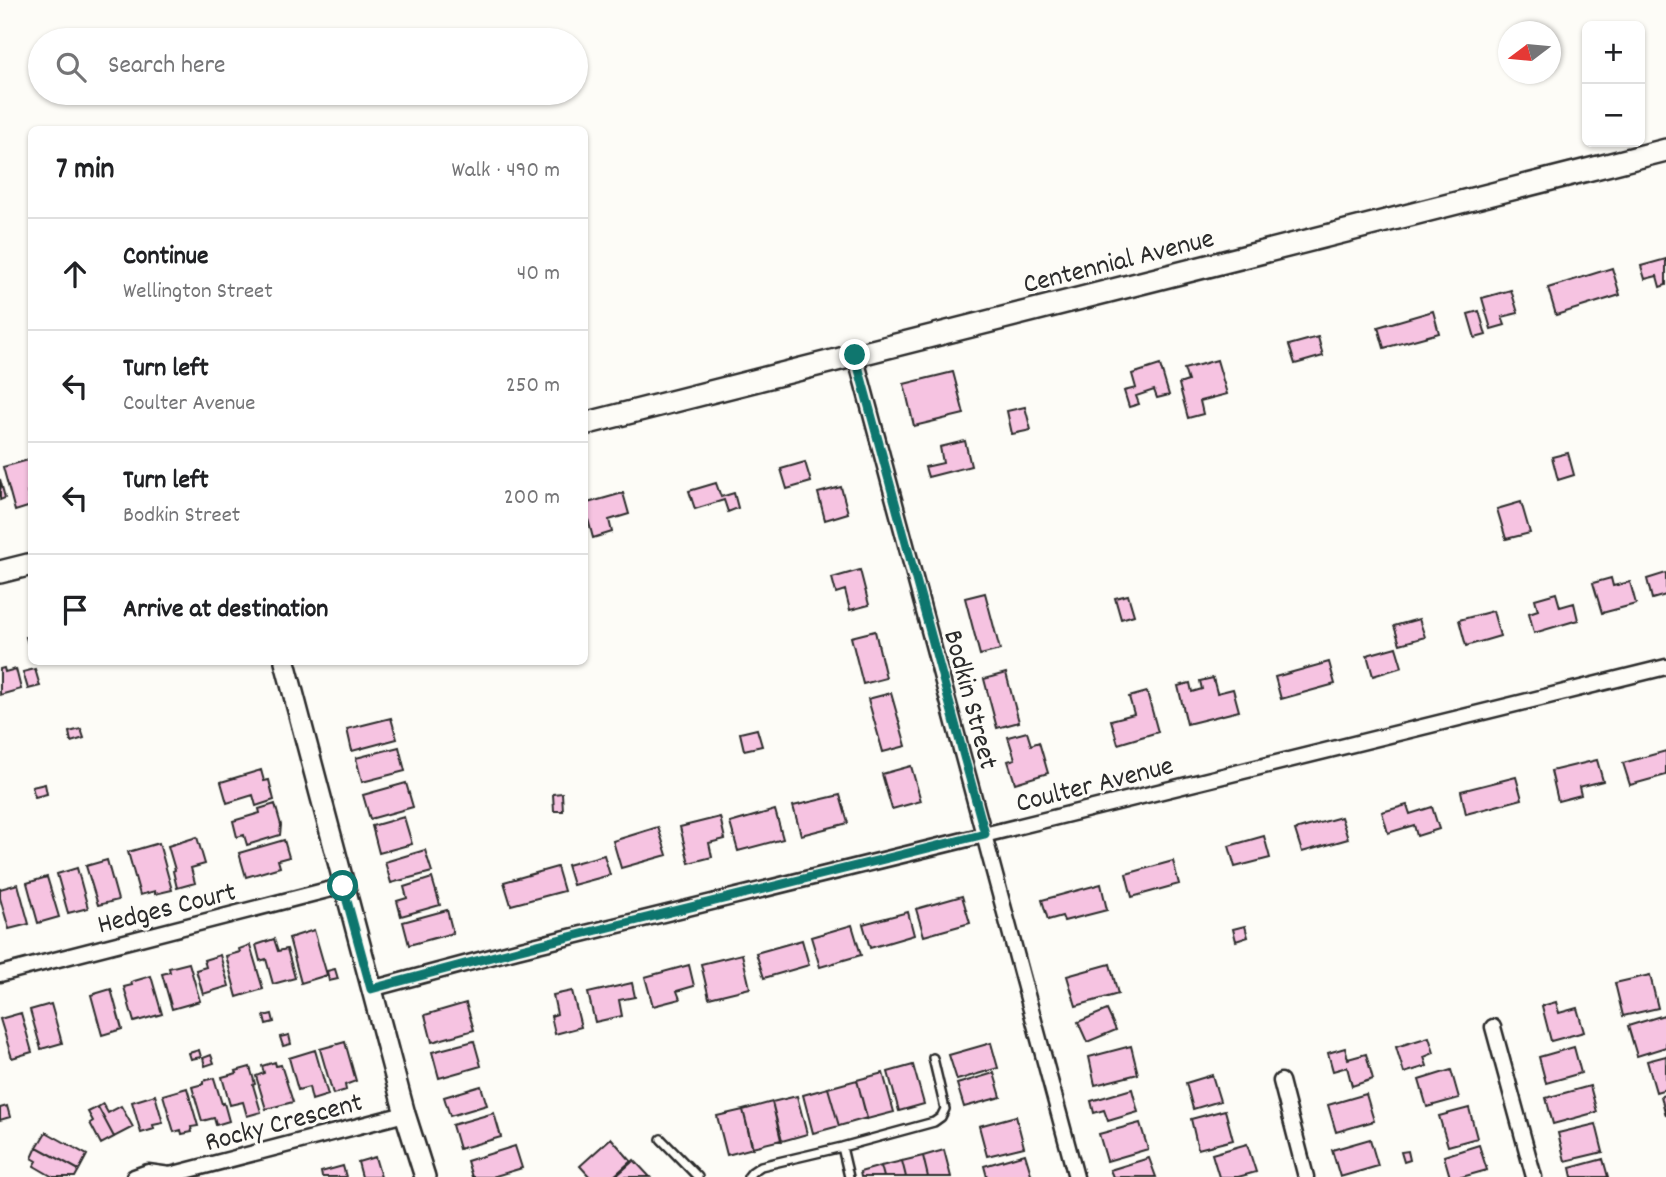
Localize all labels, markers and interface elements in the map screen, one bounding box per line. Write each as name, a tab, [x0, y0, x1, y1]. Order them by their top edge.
north arrow	[1498, 21, 1561, 84]
map controls	[1582, 21, 1645, 147]
button: +	[1582, 21, 1645, 84]
search box	[28, 28, 588, 105]
icon: search	[52, 48, 90, 86]
text: Search here	[108, 48, 226, 85]
button: −	[1582, 84, 1645, 147]
text: 7 min	[56, 150, 114, 193]
text: Walk · 490 m	[452, 155, 560, 188]
street label: Centennial Avenue	[1019, 221, 1219, 307]
text: Continue	[123, 239, 208, 276]
icon: ahead	[56, 255, 94, 293]
text: 40 m	[517, 258, 560, 291]
text: Wellington Street	[123, 276, 273, 309]
route end	[839, 339, 870, 370]
text: Turn left	[123, 351, 209, 388]
icon: left	[56, 367, 94, 405]
text: 250 m	[506, 370, 560, 403]
text: Coulter Avenue	[123, 388, 255, 421]
text: Turn left	[123, 463, 209, 500]
icon: left	[56, 479, 94, 517]
text: 200 m	[504, 482, 560, 515]
text: Bodkin Street	[123, 500, 240, 533]
icon: arrive	[56, 591, 94, 629]
text: Arrive at destination	[123, 592, 328, 629]
street label: Bodkin Street	[930, 626, 1006, 774]
street label: Coulter Avenue	[1012, 748, 1178, 826]
route start	[327, 870, 358, 901]
street label: Hedges Court	[94, 874, 241, 947]
street label: Rocky Crescent	[201, 1085, 368, 1165]

